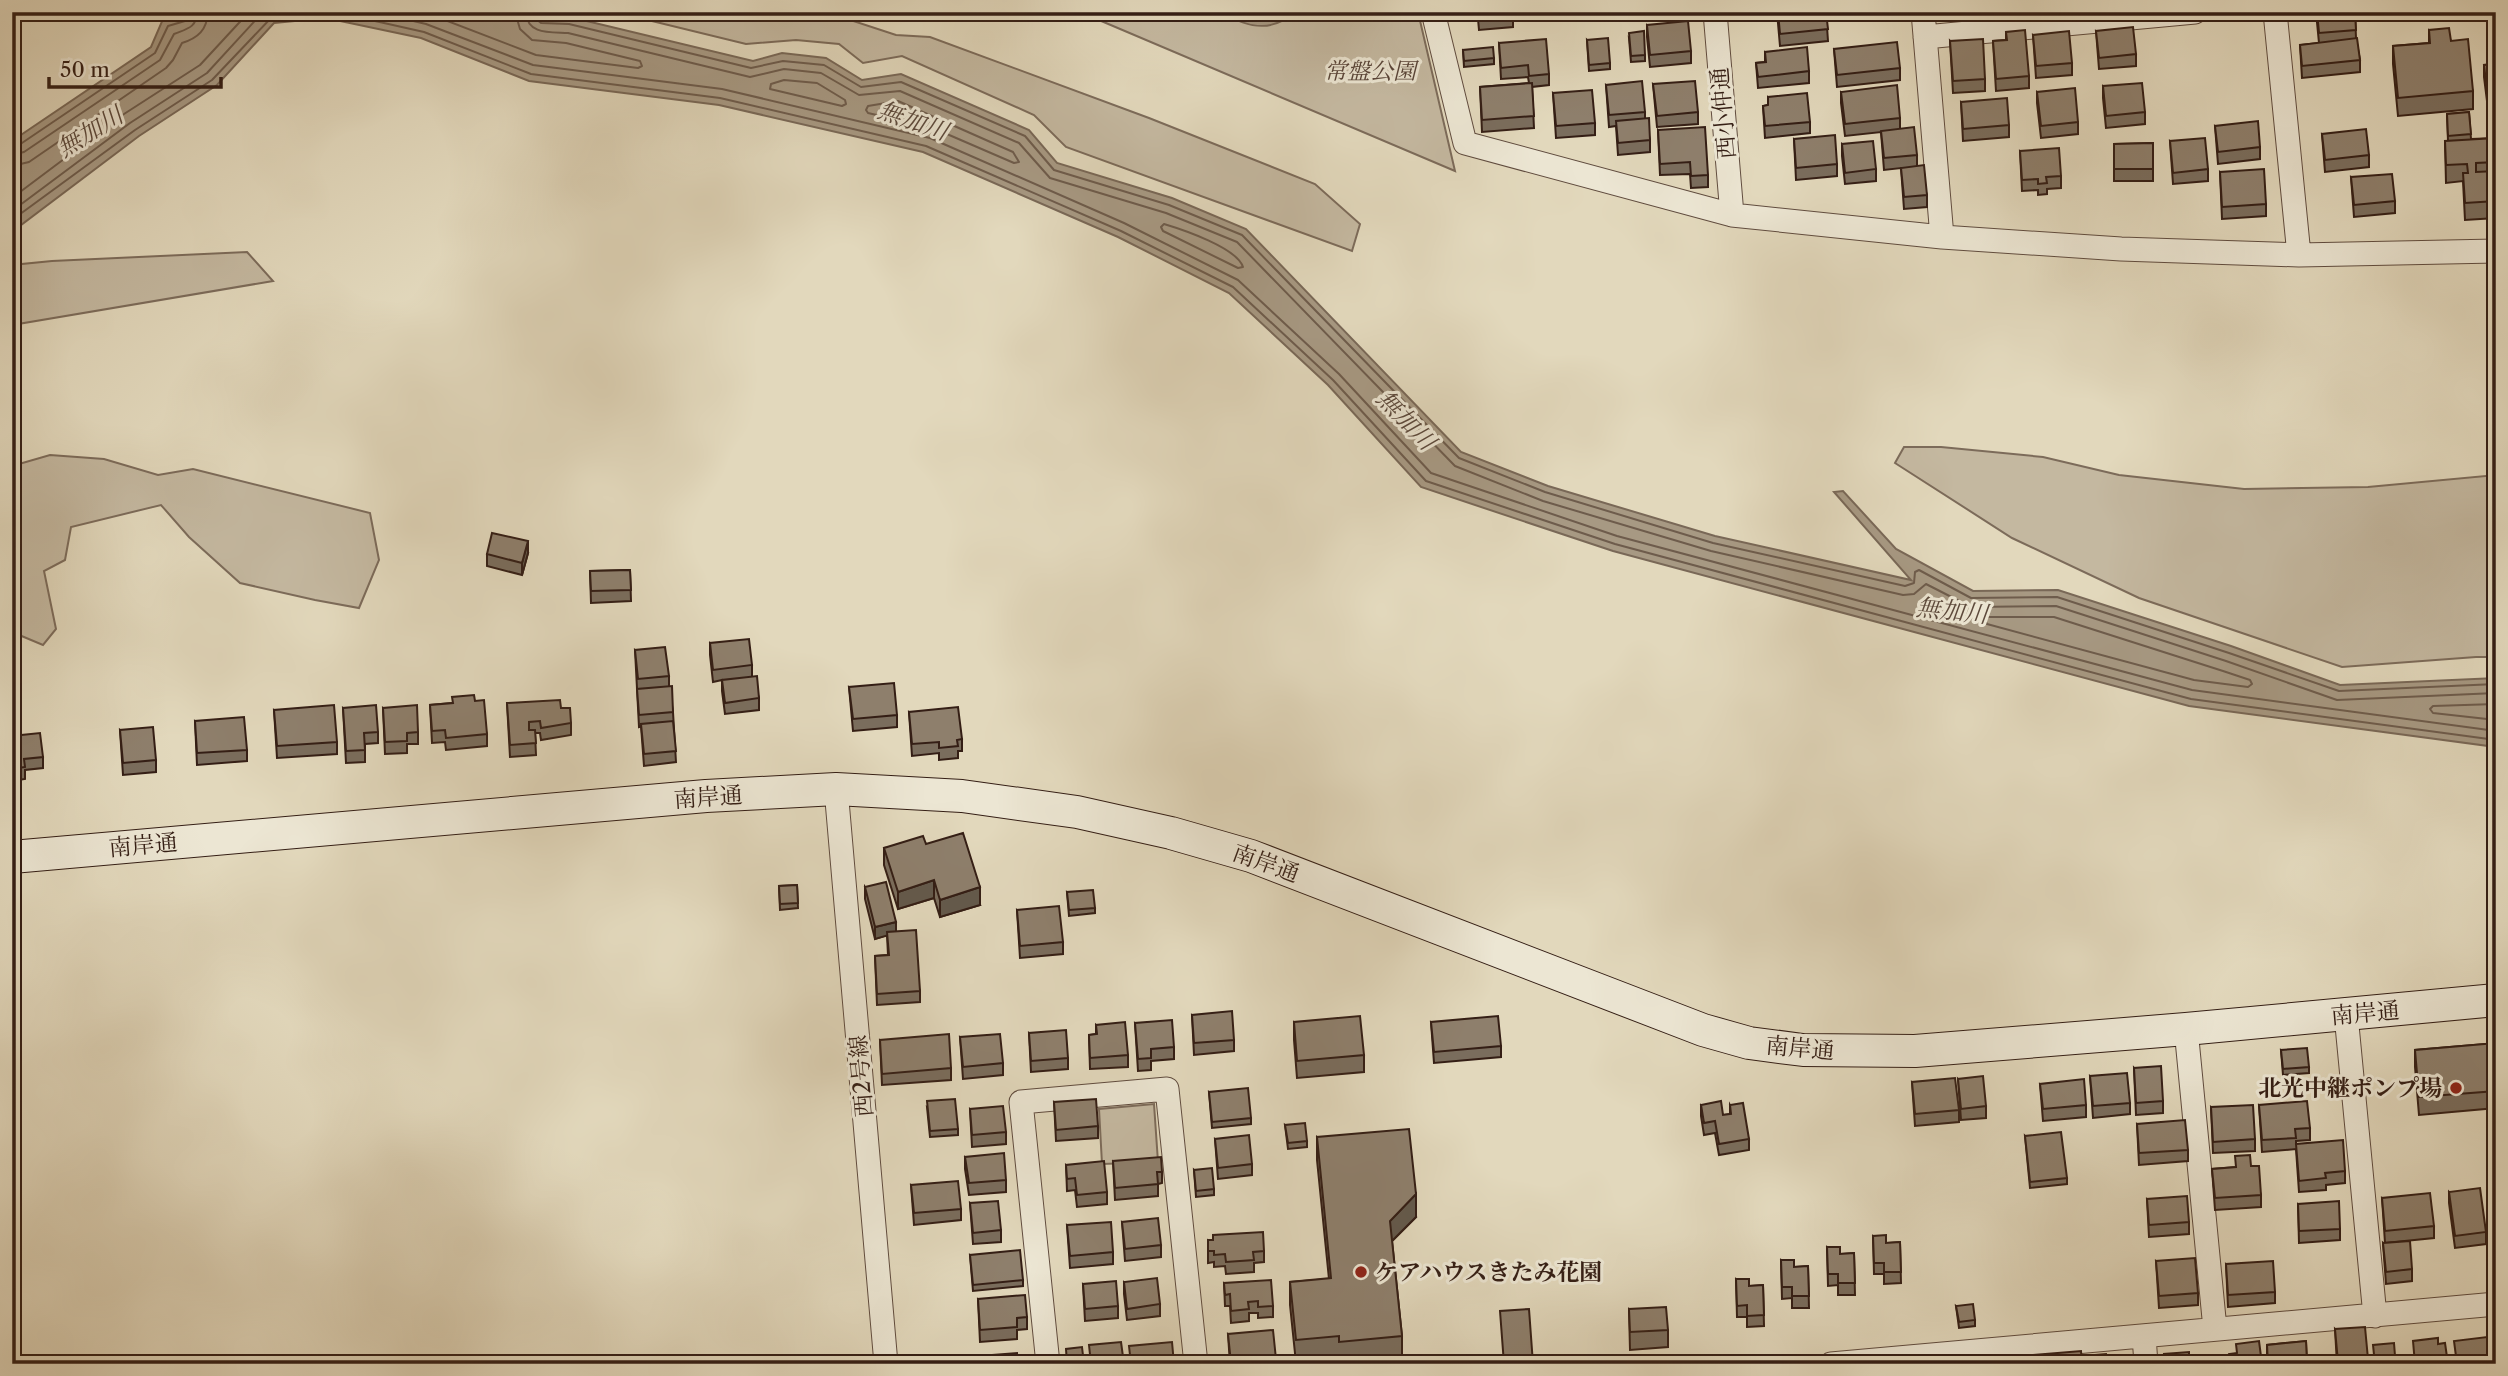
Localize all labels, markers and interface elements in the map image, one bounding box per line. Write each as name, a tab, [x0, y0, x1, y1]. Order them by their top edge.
scale bar	[49, 46, 220, 90]
text: 50 m	[60, 57, 110, 82]
park label: 常盤公園	[1324, 57, 1420, 85]
street label: 西小仲通	[1705, 66, 1741, 160]
water label: 無加川	[874, 95, 955, 147]
water label: 無加川	[52, 99, 130, 163]
water label: 無加川	[1371, 384, 1444, 458]
water label: 無加川	[1915, 592, 1992, 629]
street label: 南岸通	[673, 781, 743, 813]
street label: 南岸通	[107, 828, 179, 862]
street label: 南岸通	[1229, 838, 1303, 888]
street label: 南岸通	[2329, 996, 2401, 1030]
street label: 南岸通	[1764, 1031, 1836, 1065]
street label: 西2号線	[843, 1034, 879, 1118]
place label: 北光中継ポンプ場	[2258, 1074, 2442, 1102]
marker: 北光中継ポンプ場	[2448, 1080, 2464, 1096]
place label: ケアハウスきたみ花園	[1375, 1258, 1602, 1286]
marker: ケアハウスきたみ花園	[1353, 1264, 1369, 1280]

